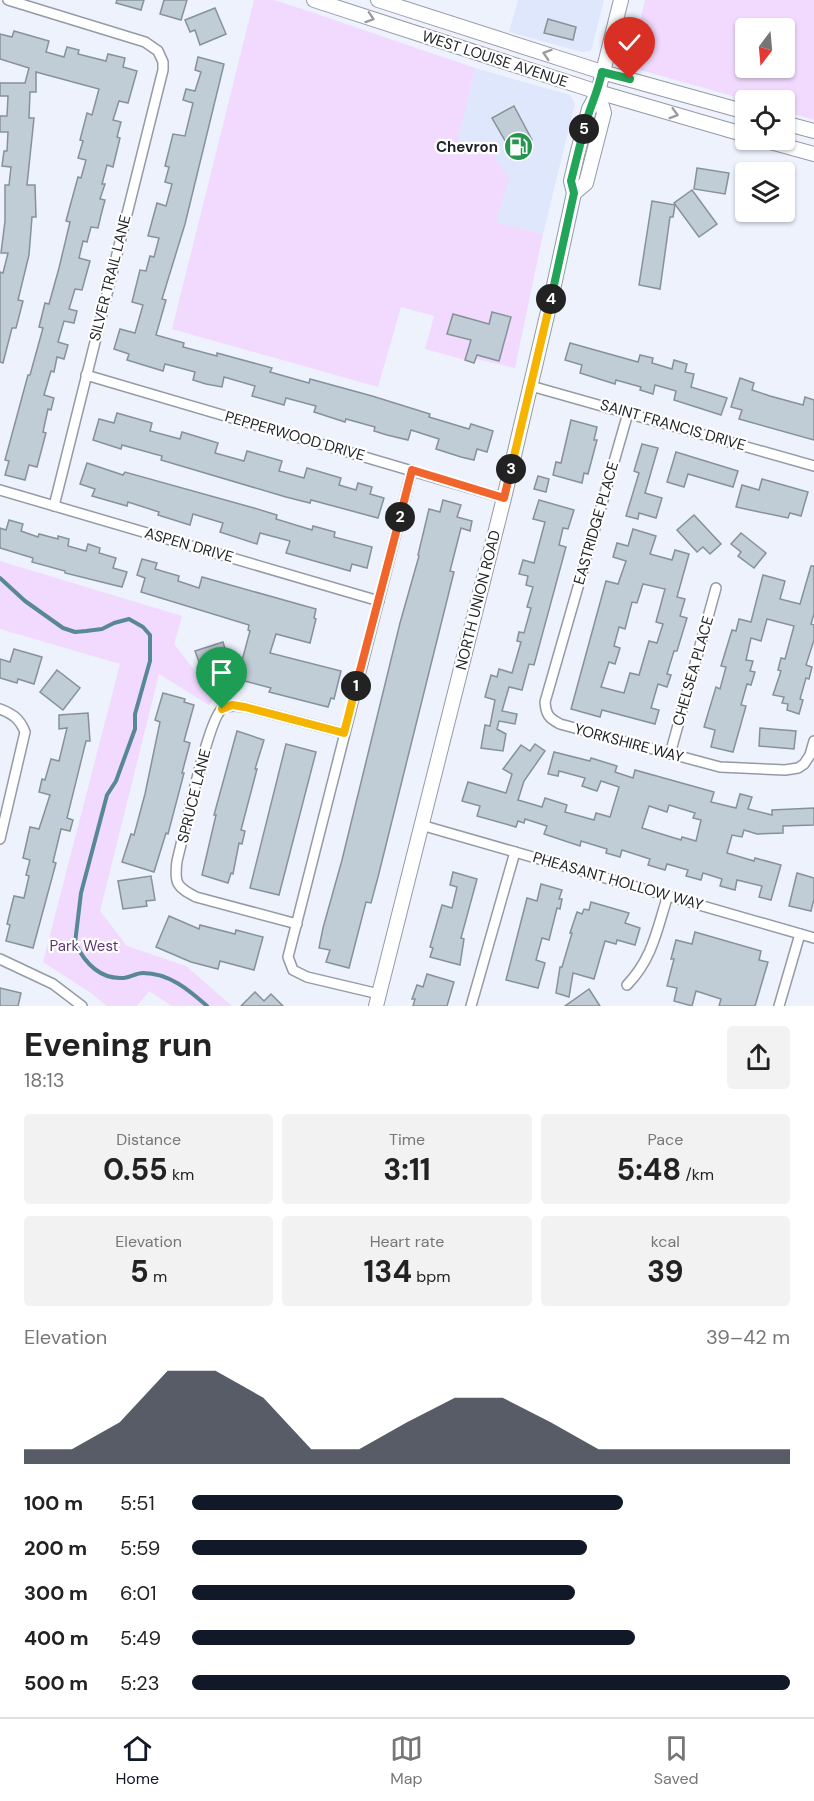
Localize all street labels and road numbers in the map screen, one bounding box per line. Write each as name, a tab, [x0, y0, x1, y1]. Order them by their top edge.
street label: WEST LOUISE AVENUE	[419, 26, 571, 92]
street label: SILVER TRAIL LANE	[85, 213, 135, 343]
street label: SAINT FRANCIS DRIVE	[598, 395, 748, 455]
street label: PEPPERWOOD DRIVE	[223, 406, 367, 466]
street label: EASTRIDGE PLACE	[569, 459, 623, 587]
street label: ASPEN DRIVE	[142, 523, 236, 567]
street label: NORTH UNION ROAD	[451, 528, 505, 672]
street label: CHELSEA PLACE	[668, 614, 718, 728]
street label: YORKSHIRE WAY	[572, 719, 686, 767]
street label: SPRUCE LANE	[173, 747, 215, 845]
street label: PHEASANT HOLLOW WAY	[531, 847, 706, 915]

